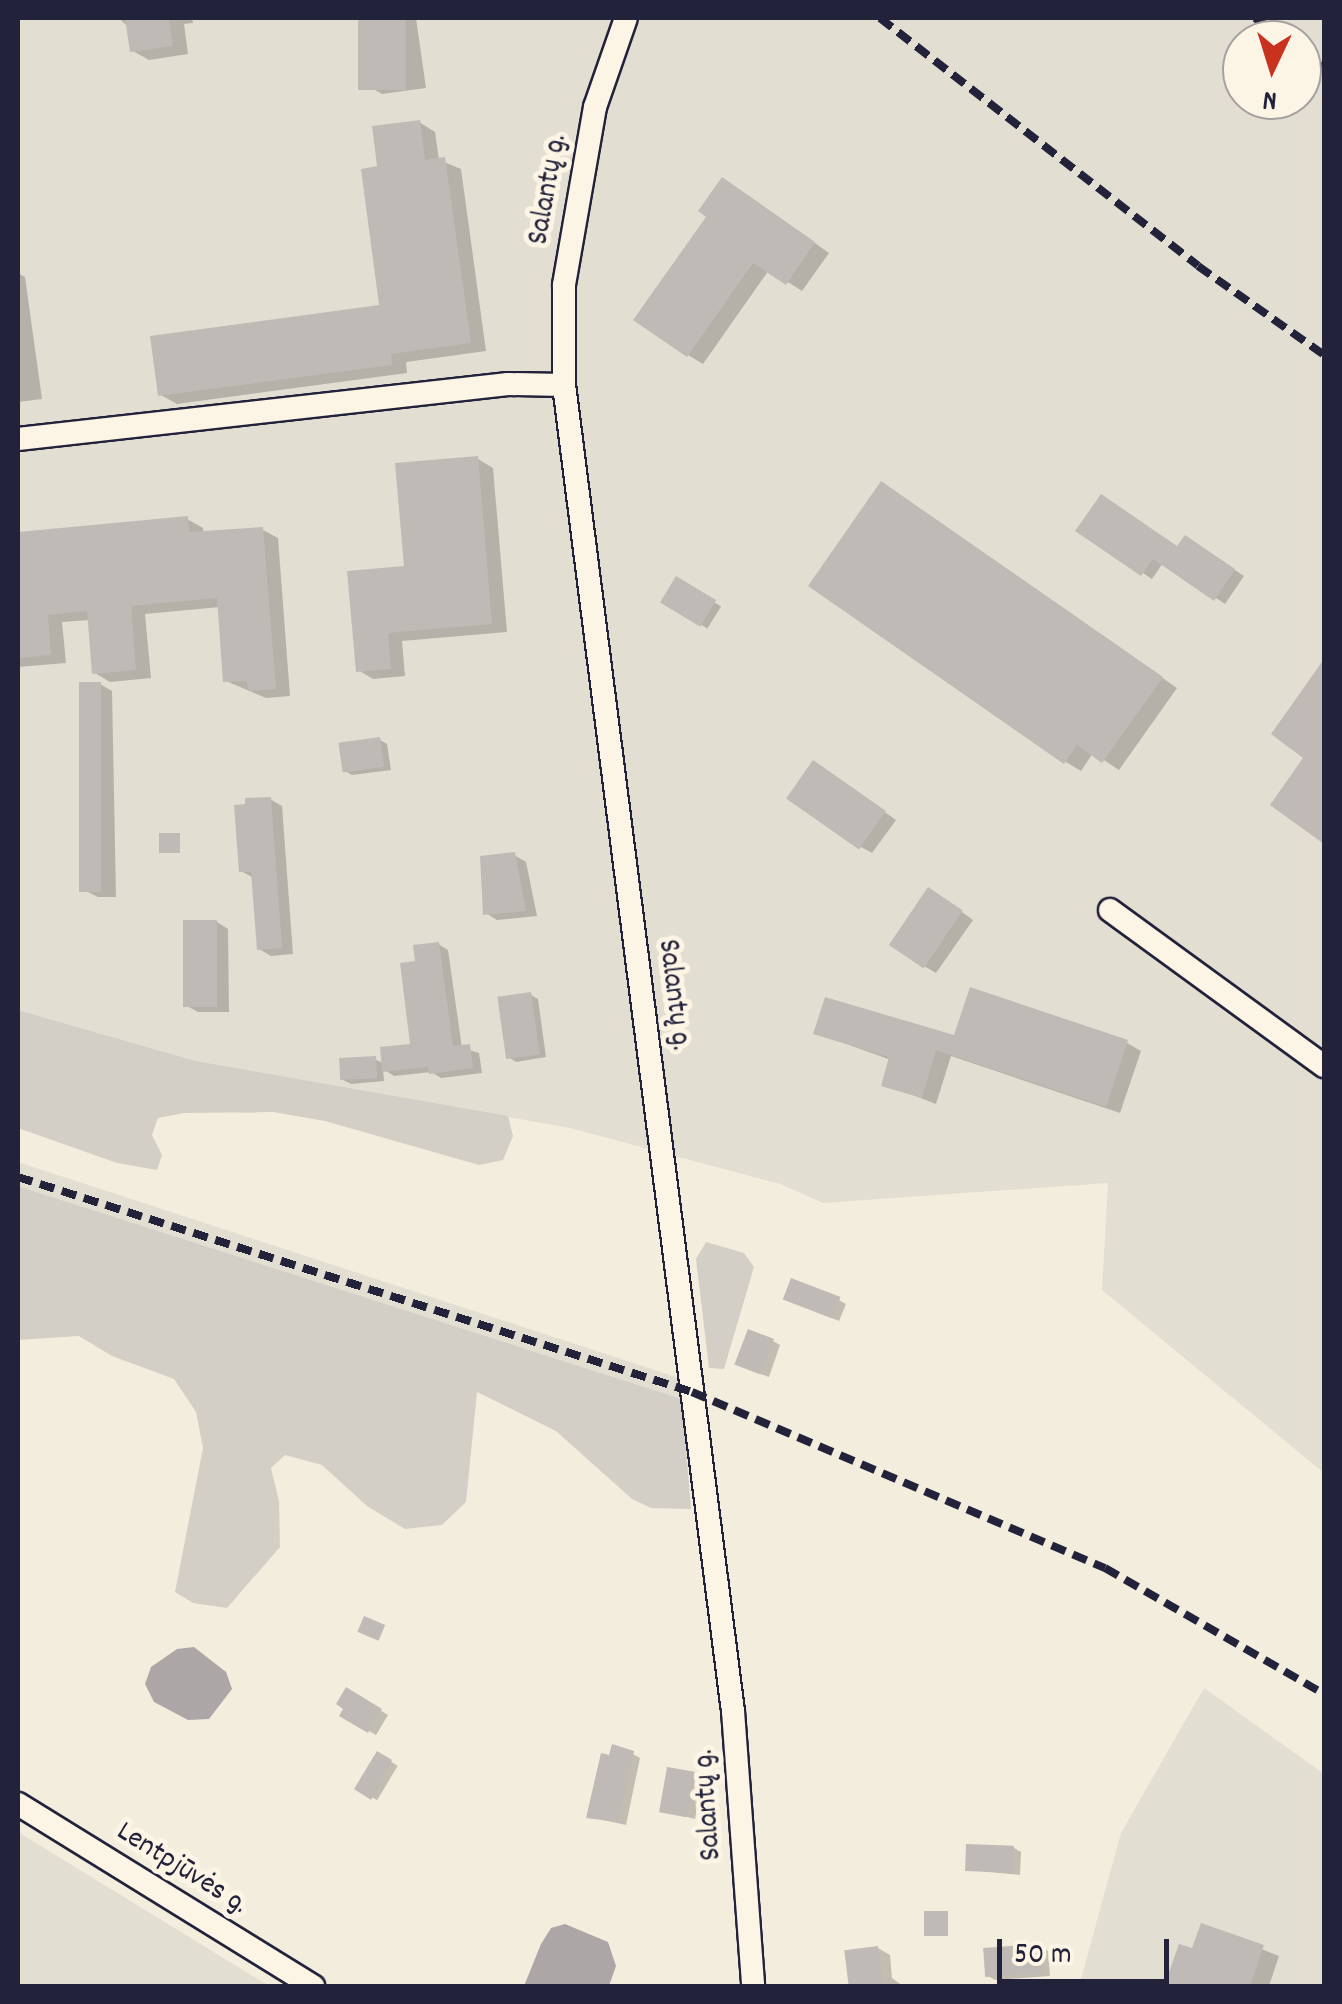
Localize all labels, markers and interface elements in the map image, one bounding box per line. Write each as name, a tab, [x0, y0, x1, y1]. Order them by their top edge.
north arrow	[1222, 20, 1322, 120]
text: N	[1262, 77, 1278, 118]
street label: Salantų g.	[523, 132, 577, 248]
street label: Salantų g.	[647, 938, 697, 1052]
street label: Salantų g.	[688, 1748, 732, 1862]
street label: Lentpjūvės g.	[109, 1815, 253, 1925]
scale bar	[1002, 1919, 1174, 1981]
text: 50 m	[1014, 1935, 1072, 1978]

